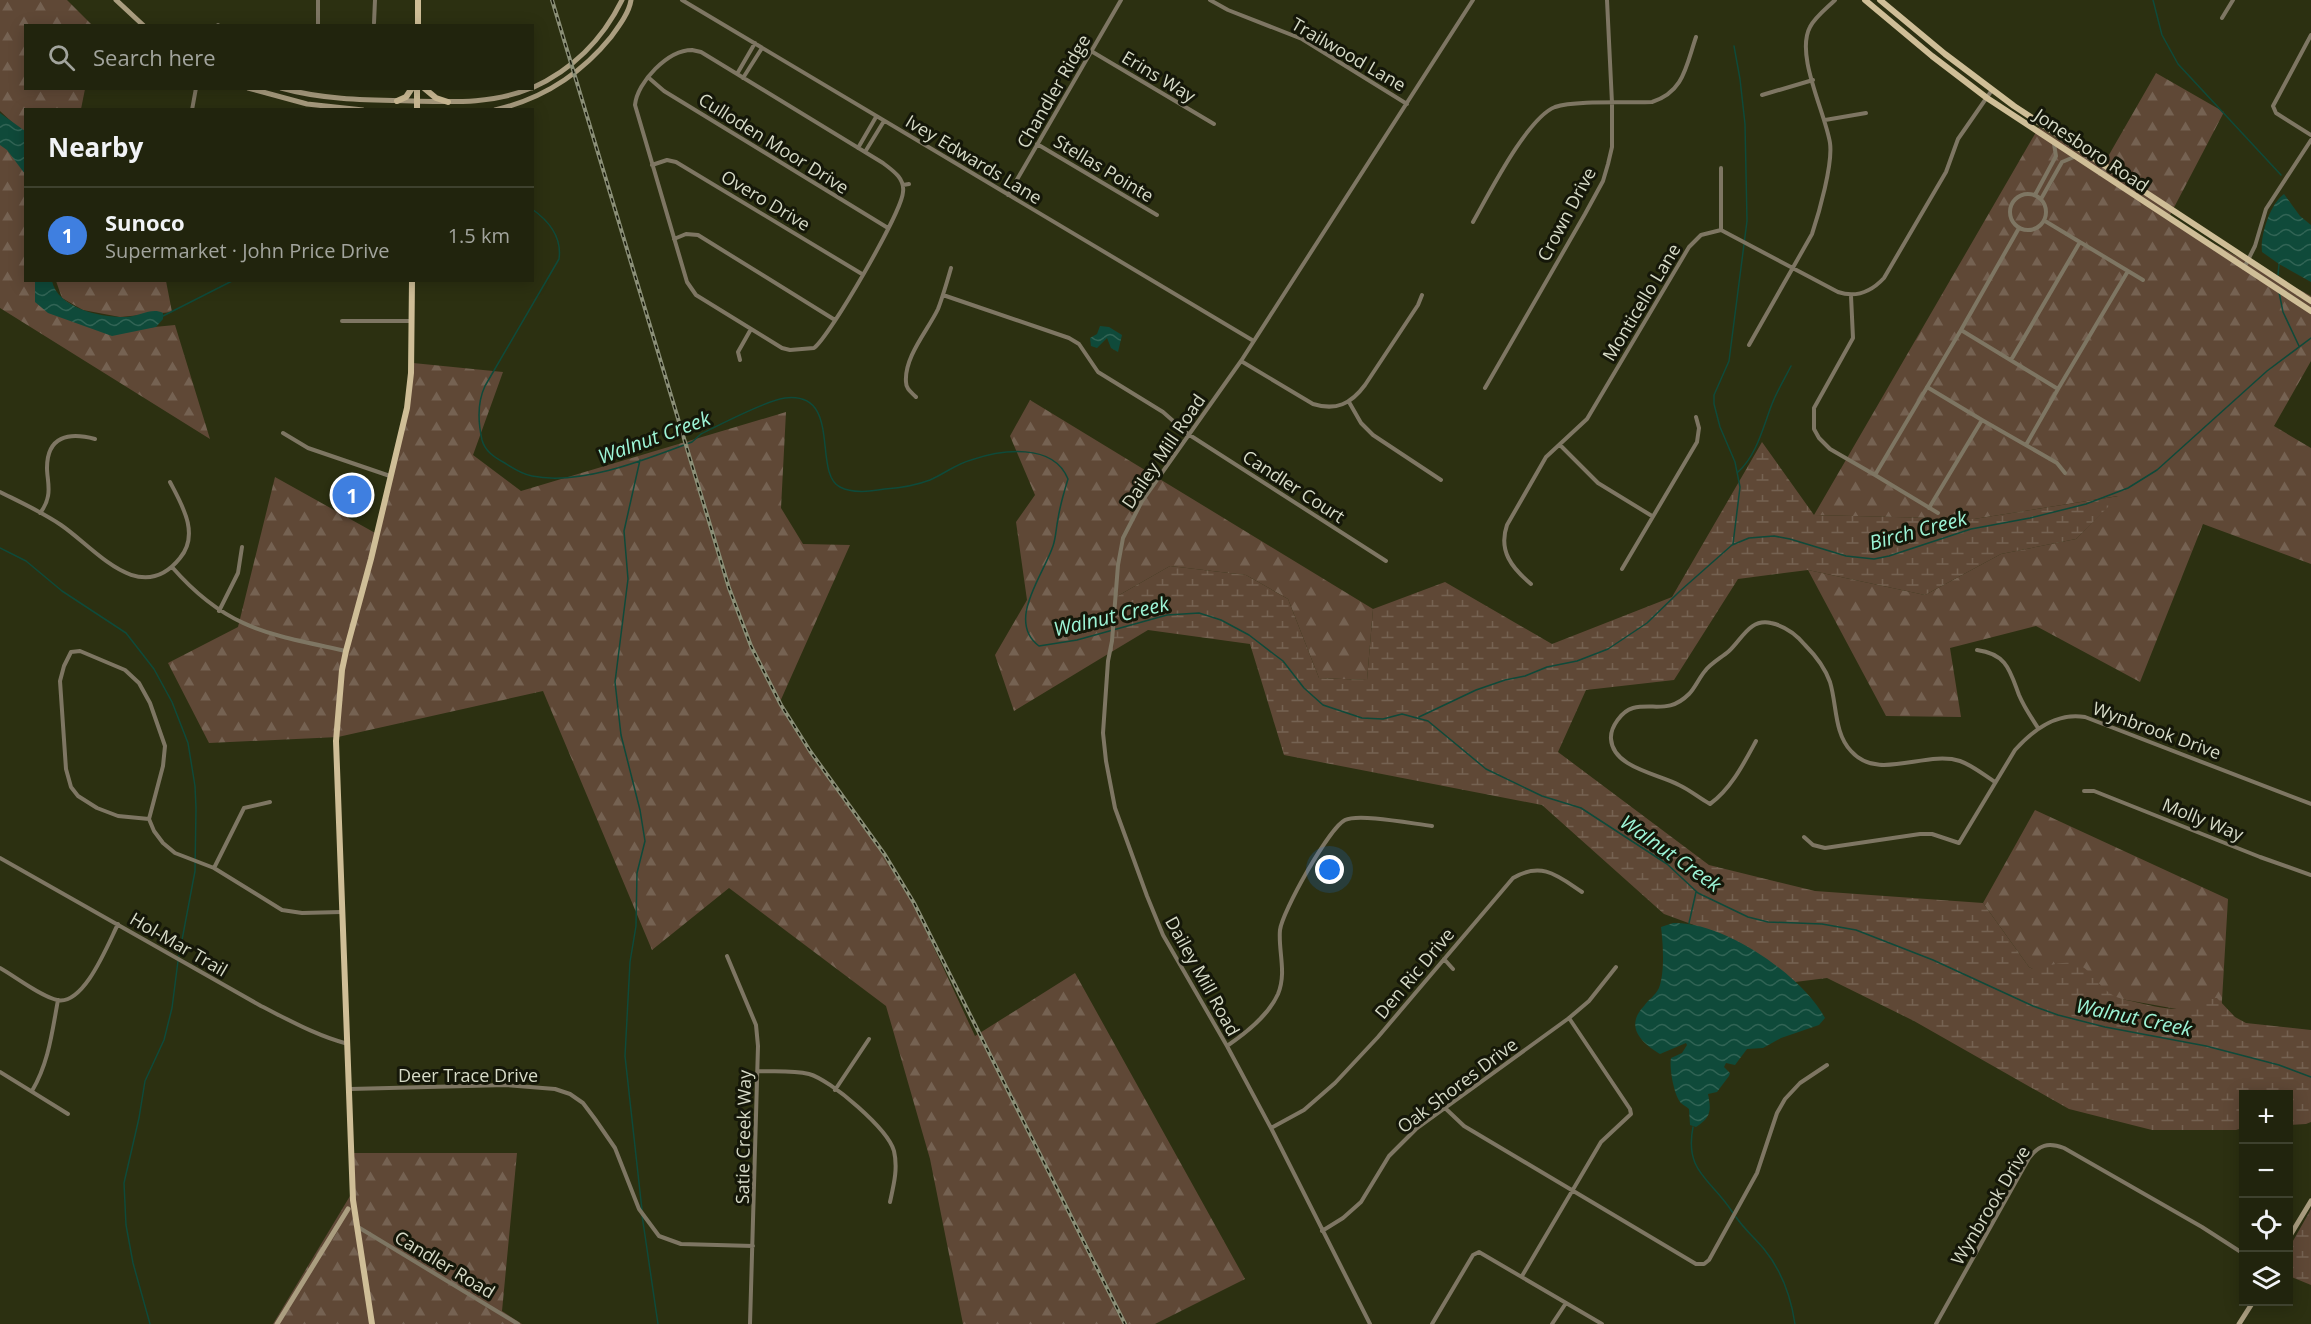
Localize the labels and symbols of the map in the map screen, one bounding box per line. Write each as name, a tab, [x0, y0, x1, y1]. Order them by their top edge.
street label: Trailwood Lane	[1287, 12, 1411, 96]
street label: Chandler Ridge	[1011, 30, 1095, 152]
street label: Erins Way	[1118, 45, 1201, 108]
street label: Culloden Moor Drive	[694, 87, 854, 199]
street label: Jonesboro Road	[2028, 102, 2154, 197]
street label: Ivey Edwards Lane	[901, 109, 1047, 209]
street label: Stellas Pointe	[1050, 129, 1158, 207]
street label: Crown Drive	[1531, 163, 1601, 265]
street label: Overo Drive	[717, 164, 815, 236]
street label: Monticello Lane	[1596, 239, 1686, 365]
street label: Dailey Mill Road	[1116, 389, 1210, 513]
water label: Walnut Creek	[594, 404, 715, 470]
street label: Candler Court	[1238, 444, 1350, 528]
pin: 1	[332, 472, 372, 518]
water label: Birch Creek	[1866, 504, 1971, 556]
water label: Walnut Creek	[1051, 589, 1173, 642]
street label: Wynbrook Drive	[2090, 696, 2224, 764]
street label: Molly Way	[2159, 792, 2248, 846]
water label: Walnut Creek	[1615, 808, 1728, 898]
your location	[1315, 855, 1344, 884]
street label: Hol-Mar Trail	[126, 906, 232, 982]
street label: Dailey Mill Road	[1160, 912, 1246, 1040]
street label: Den Ric Drive	[1369, 922, 1459, 1024]
water label: Walnut Creek	[2074, 992, 2196, 1043]
street label: Oak Shores Drive	[1392, 1032, 1522, 1138]
street label: Deer Trace Drive	[398, 1063, 538, 1087]
street label: Satie Creek Way	[730, 1069, 756, 1204]
street label: Wynbrook Drive	[1945, 1141, 2035, 1269]
street label: Candler Road	[390, 1225, 500, 1303]

